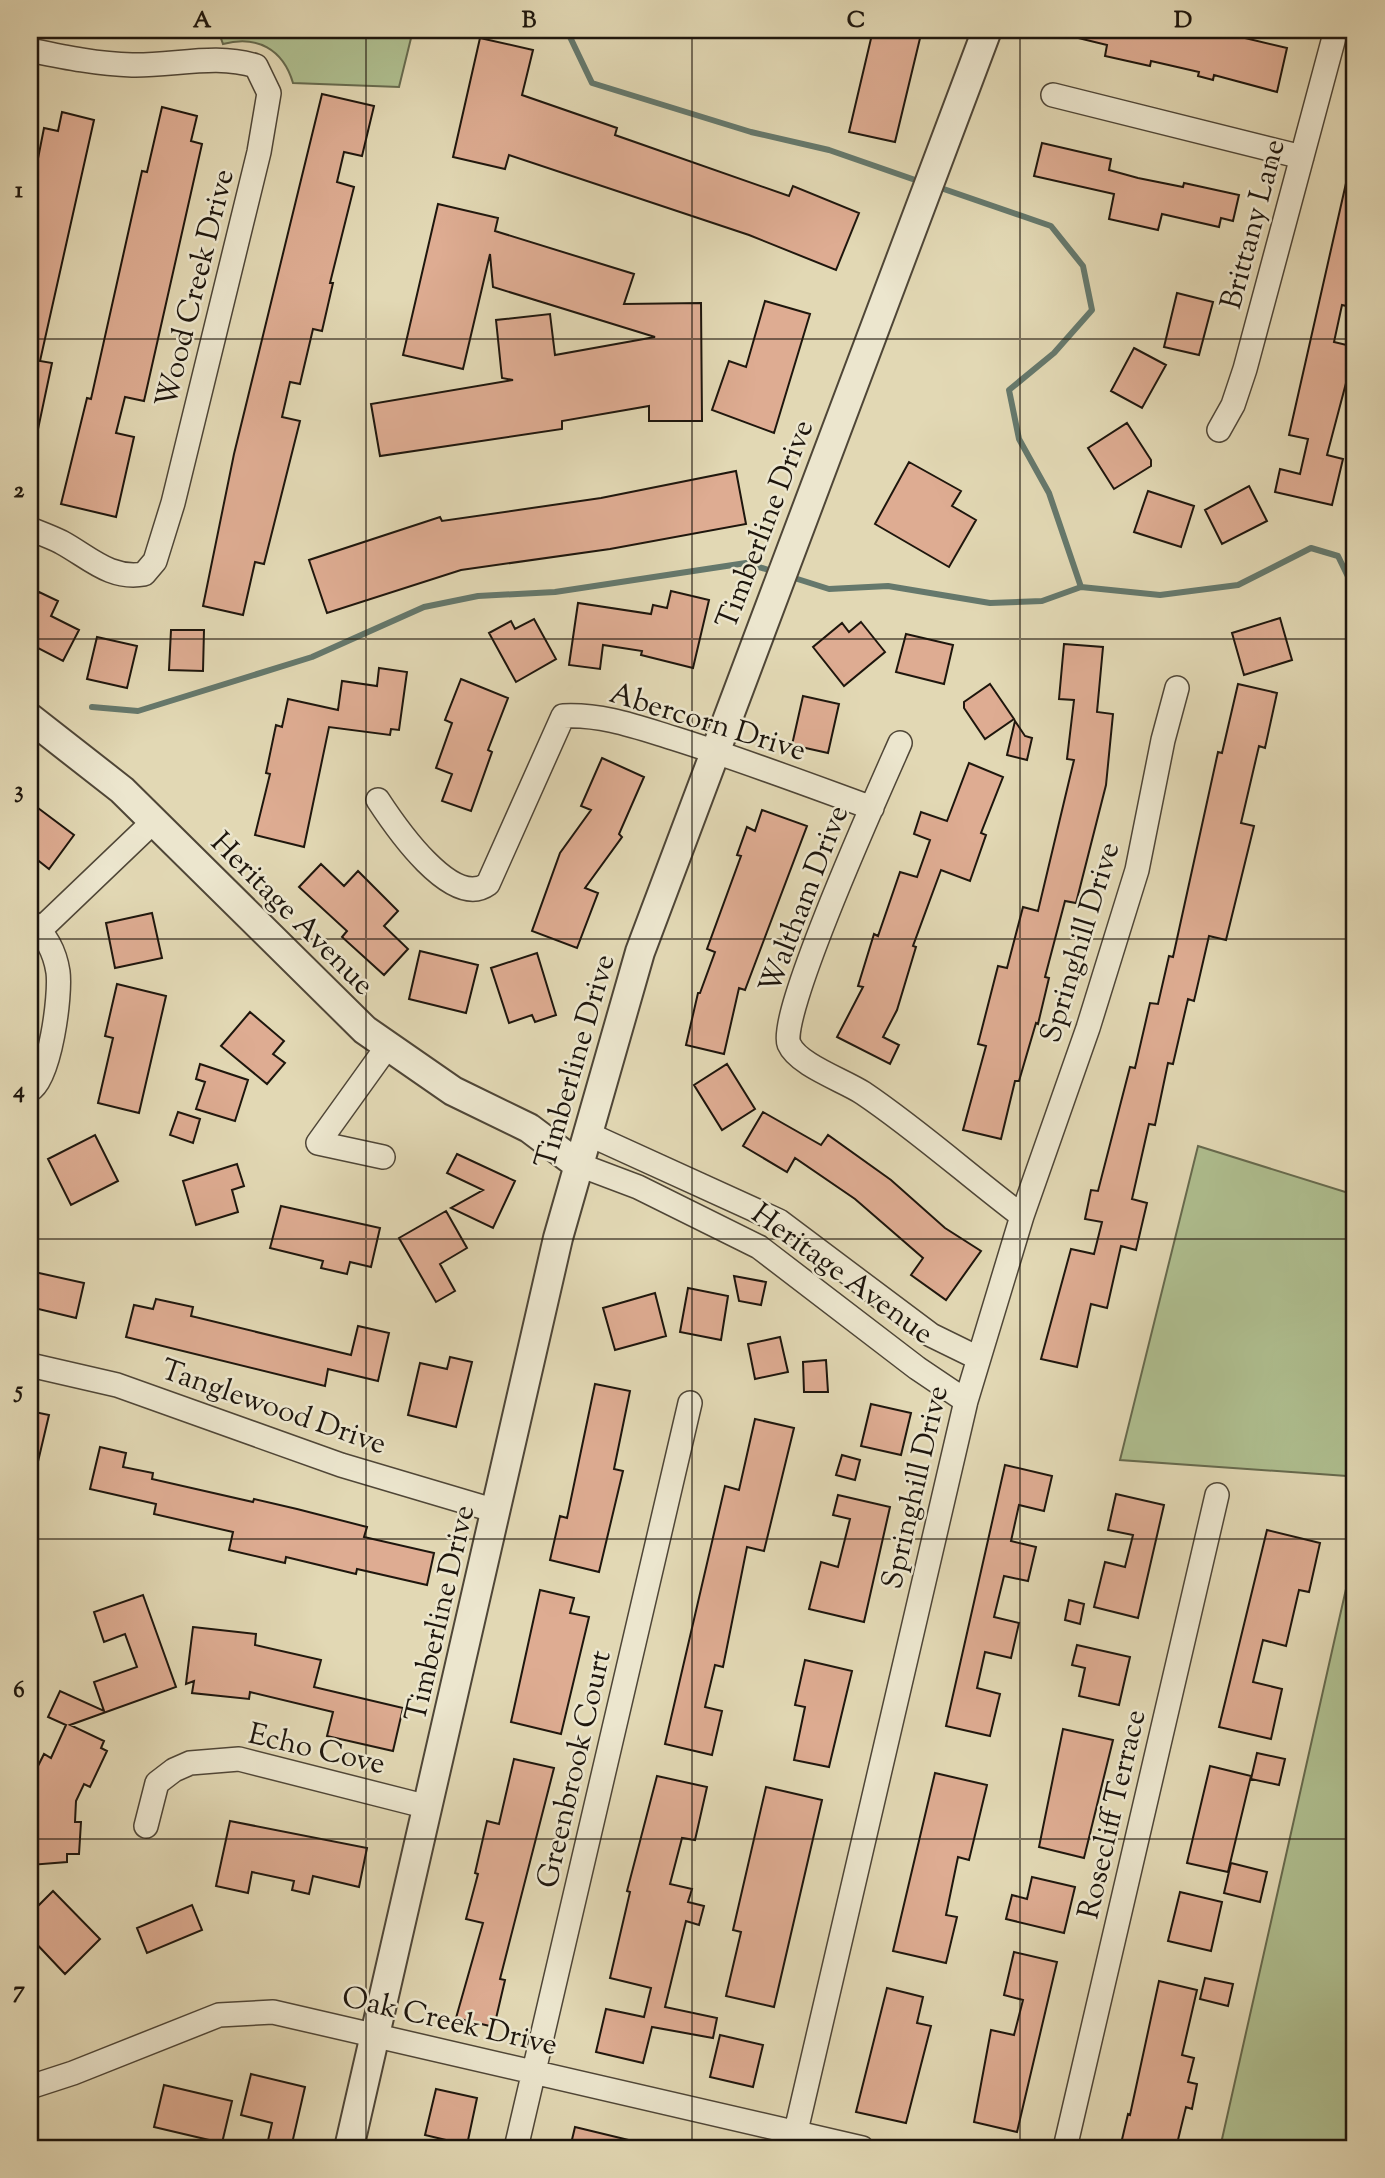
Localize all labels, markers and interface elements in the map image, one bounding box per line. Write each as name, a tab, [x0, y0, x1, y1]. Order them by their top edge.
text: A	[193, 5, 212, 38]
text: B	[522, 5, 537, 38]
text: C	[847, 5, 865, 38]
text: D	[1174, 5, 1192, 38]
street label: Brittany Lane	[1211, 135, 1298, 314]
street label: Wood Creek Drive	[146, 165, 247, 412]
text: 1	[15, 175, 23, 208]
street label: Timberline Drive	[707, 414, 826, 636]
text: 2	[14, 475, 25, 508]
street label: Abercorn Drive	[604, 673, 811, 774]
text: 3	[14, 775, 24, 808]
street label: Waltham Drive	[750, 800, 861, 1000]
street label: Heritage Avenue	[200, 823, 383, 1006]
street label: Springhill Drive	[1030, 837, 1132, 1048]
street label: Timberline Drive	[525, 950, 628, 1174]
text: 4	[12, 1075, 25, 1108]
street label: Heritage Avenue	[741, 1194, 942, 1356]
street label: Tanglewood Drive	[155, 1350, 392, 1467]
text: 5	[13, 1375, 23, 1408]
street label: Springhill Drive	[872, 1381, 961, 1594]
street label: Timberline Drive	[396, 1501, 487, 1726]
street label: Greenbrook Court	[527, 1646, 624, 1893]
text: 6	[13, 1675, 25, 1708]
street label: Rosecliff Terrace	[1068, 1706, 1158, 1923]
street label: Echo Cove	[244, 1714, 389, 1787]
text: 7	[13, 1975, 25, 2008]
street label: Oak Creek Drive	[337, 1977, 561, 2068]

